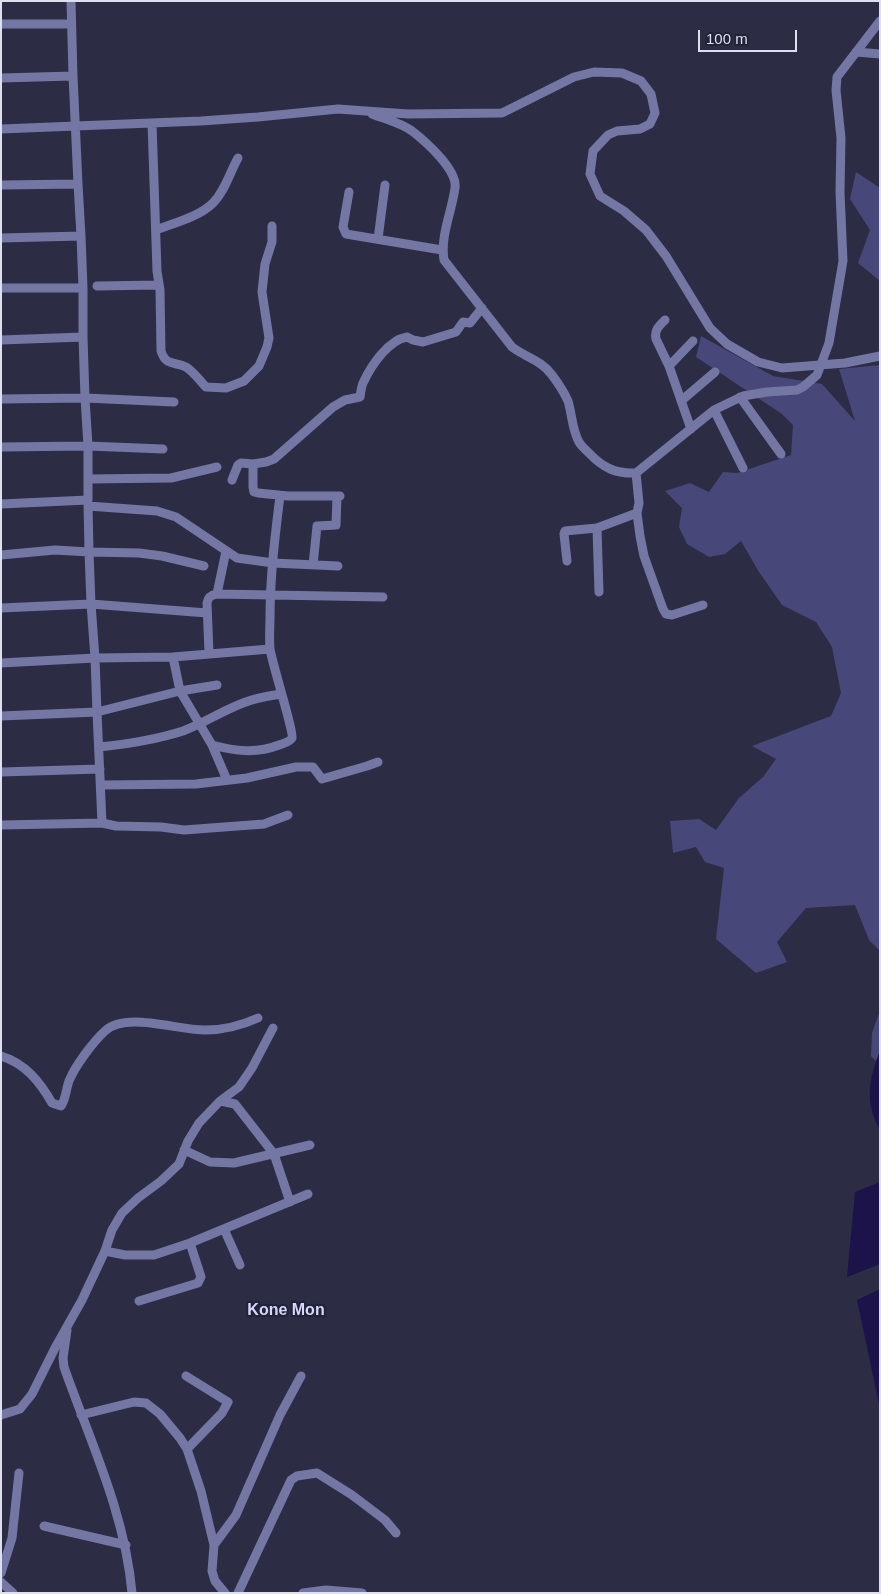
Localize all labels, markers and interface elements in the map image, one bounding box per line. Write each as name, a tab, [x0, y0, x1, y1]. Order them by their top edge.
scale bar	[701, 20, 800, 52]
text: 100 m	[706, 30, 748, 47]
district label: Kone Mon	[247, 1301, 325, 1321]

